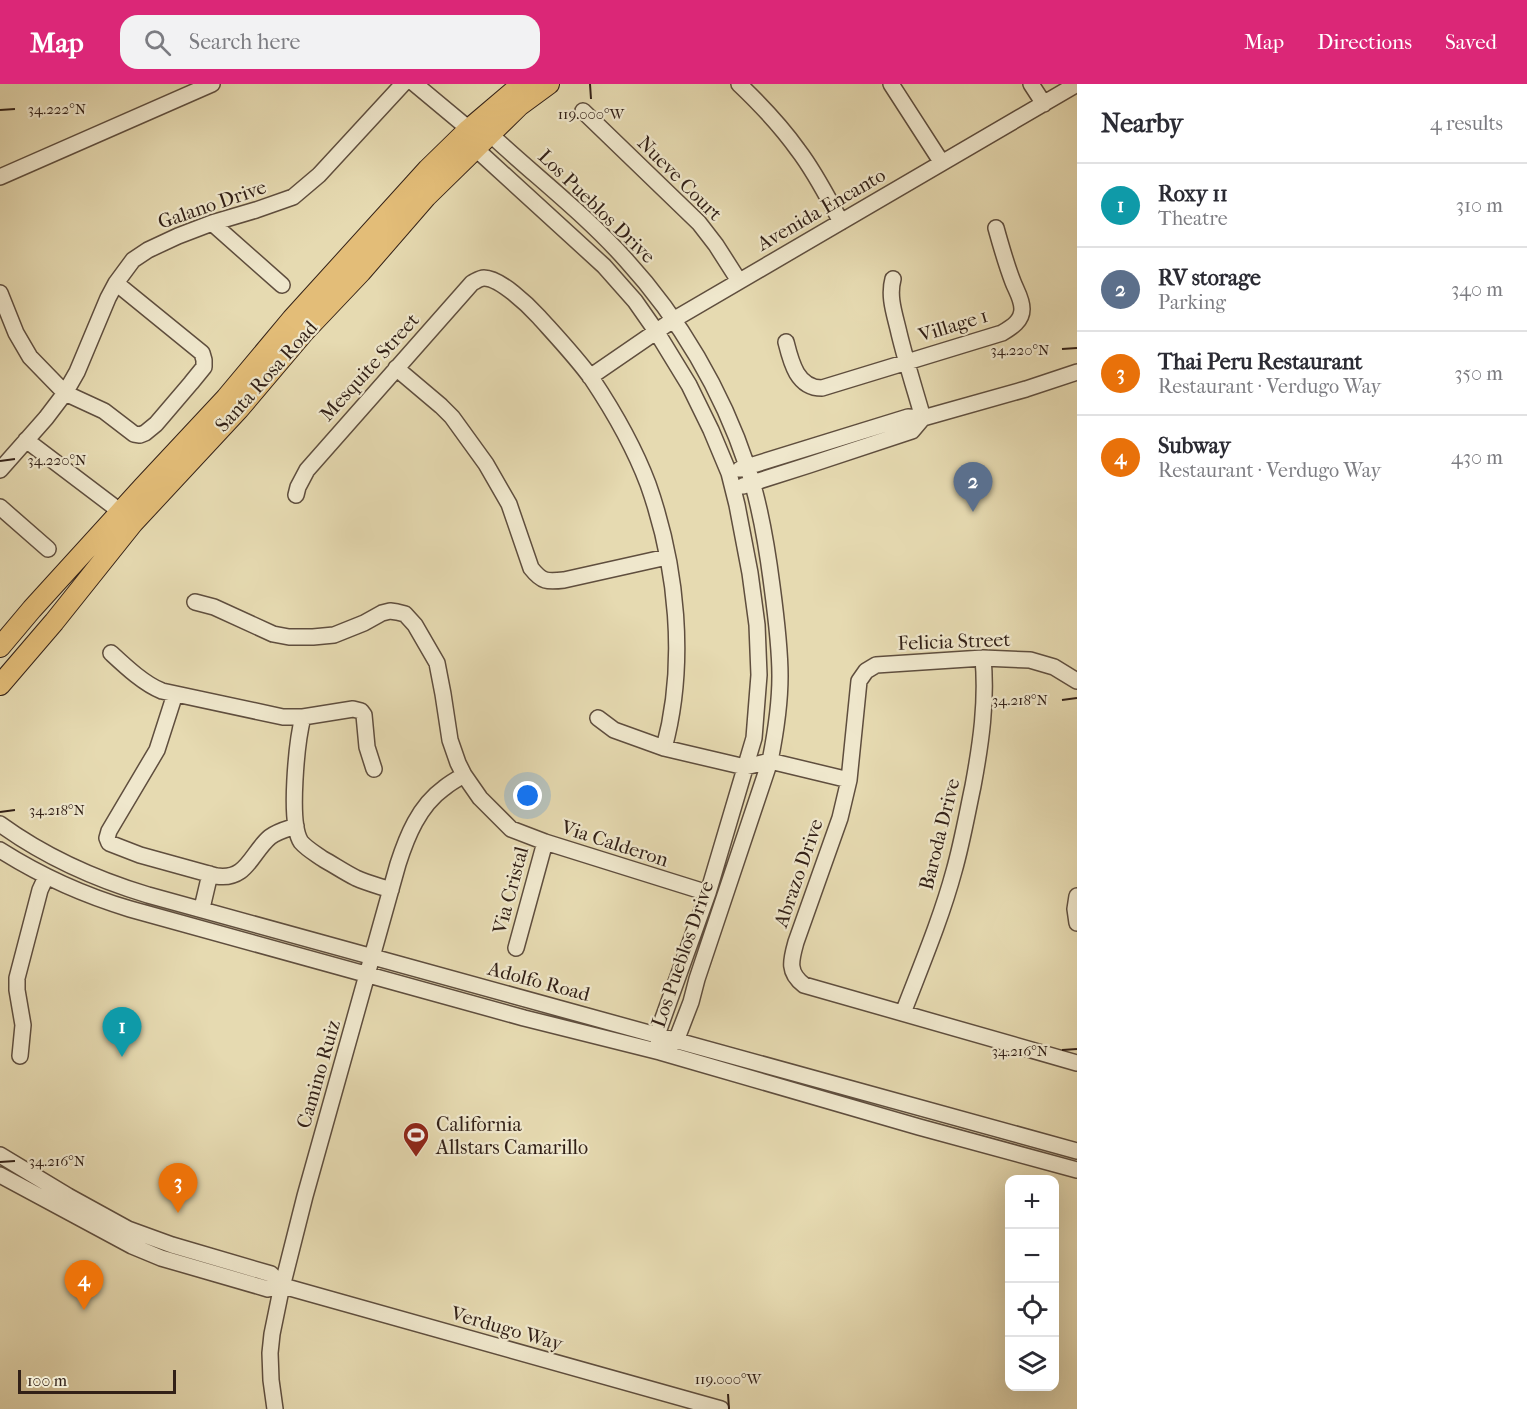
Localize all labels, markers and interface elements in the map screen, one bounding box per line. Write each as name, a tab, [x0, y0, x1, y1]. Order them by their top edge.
search box	[120, 15, 540, 69]
text: Map	[30, 26, 84, 59]
icon: search	[141, 26, 174, 59]
text: Search here	[189, 29, 300, 55]
text: Map	[1244, 30, 1284, 54]
text: Directions	[1317, 30, 1412, 54]
text: Saved	[1445, 30, 1497, 54]
text: 34.222°N	[28, 100, 87, 118]
text: 119.000°W	[558, 105, 626, 123]
text: Nearby	[1101, 108, 1183, 139]
text: 4 results	[1430, 112, 1503, 135]
street label: Nueve Court	[633, 131, 727, 225]
street label: Los Pueblos Drive	[533, 145, 660, 268]
street label: Avenida Encanto	[752, 163, 890, 256]
street label: Galano Drive	[155, 175, 269, 234]
text: Roxy 11	[1158, 181, 1228, 207]
text: 1	[1117, 194, 1124, 217]
text: 310 m	[1456, 194, 1503, 217]
text: Theatre	[1158, 207, 1228, 230]
text: RV storage	[1158, 265, 1261, 291]
text: 2	[1115, 278, 1126, 301]
text: 340 m	[1451, 278, 1503, 301]
text: Parking	[1158, 291, 1226, 314]
street label: Village 1	[915, 304, 991, 347]
street label: Mesquite Street	[315, 309, 424, 426]
street label: Santa Rosa Road	[210, 315, 323, 437]
text: 34.220°N	[991, 341, 1050, 359]
text: Thai Peru Restaurant	[1158, 349, 1362, 375]
text: 3	[1116, 362, 1125, 385]
text: 350 m	[1454, 362, 1503, 385]
text: Restaurant · Verdugo Way	[1158, 375, 1381, 398]
text: Subway	[1158, 433, 1230, 459]
text: 4	[1115, 446, 1126, 469]
text: 430 m	[1451, 446, 1503, 469]
text: 34.220°N	[28, 451, 87, 469]
text: Restaurant · Verdugo Way	[1158, 459, 1381, 482]
pin: 2	[954, 462, 992, 512]
street label: Felicia Street	[897, 628, 1011, 655]
text: 34.218°N	[992, 691, 1048, 709]
street label: Baroda Drive	[915, 776, 964, 892]
your location	[513, 781, 542, 810]
text: 34.218°N	[29, 801, 85, 819]
street label: Via Calderon	[557, 815, 672, 872]
street label: Abrazo Drive	[769, 816, 828, 931]
street label: Via Cristal	[488, 843, 533, 937]
street label: Los Pueblos Drive	[647, 878, 718, 1030]
street label: Adolfo Road	[484, 957, 593, 1006]
pin: 1	[102, 1008, 142, 1057]
street label: Camino Ruiz	[292, 1017, 345, 1131]
text: 34.216°N	[992, 1042, 1049, 1060]
place label: California Allstars Camarillo	[435, 1113, 588, 1159]
sports icon: California Allstars Camarillo	[401, 1120, 431, 1158]
text: 34.216°N	[29, 1152, 86, 1170]
pin: 3	[158, 1164, 198, 1213]
map controls	[1005, 1175, 1059, 1391]
button: +	[1005, 1175, 1059, 1229]
button: −	[1005, 1229, 1059, 1283]
pin: 4	[64, 1260, 104, 1310]
button: locate	[1005, 1283, 1059, 1337]
street label: Verdugo Way	[447, 1301, 567, 1356]
button: layers	[1005, 1337, 1059, 1391]
scale bar	[18, 1367, 176, 1394]
text: 119.000°W	[695, 1370, 763, 1388]
text: 100 m	[27, 1371, 67, 1390]

